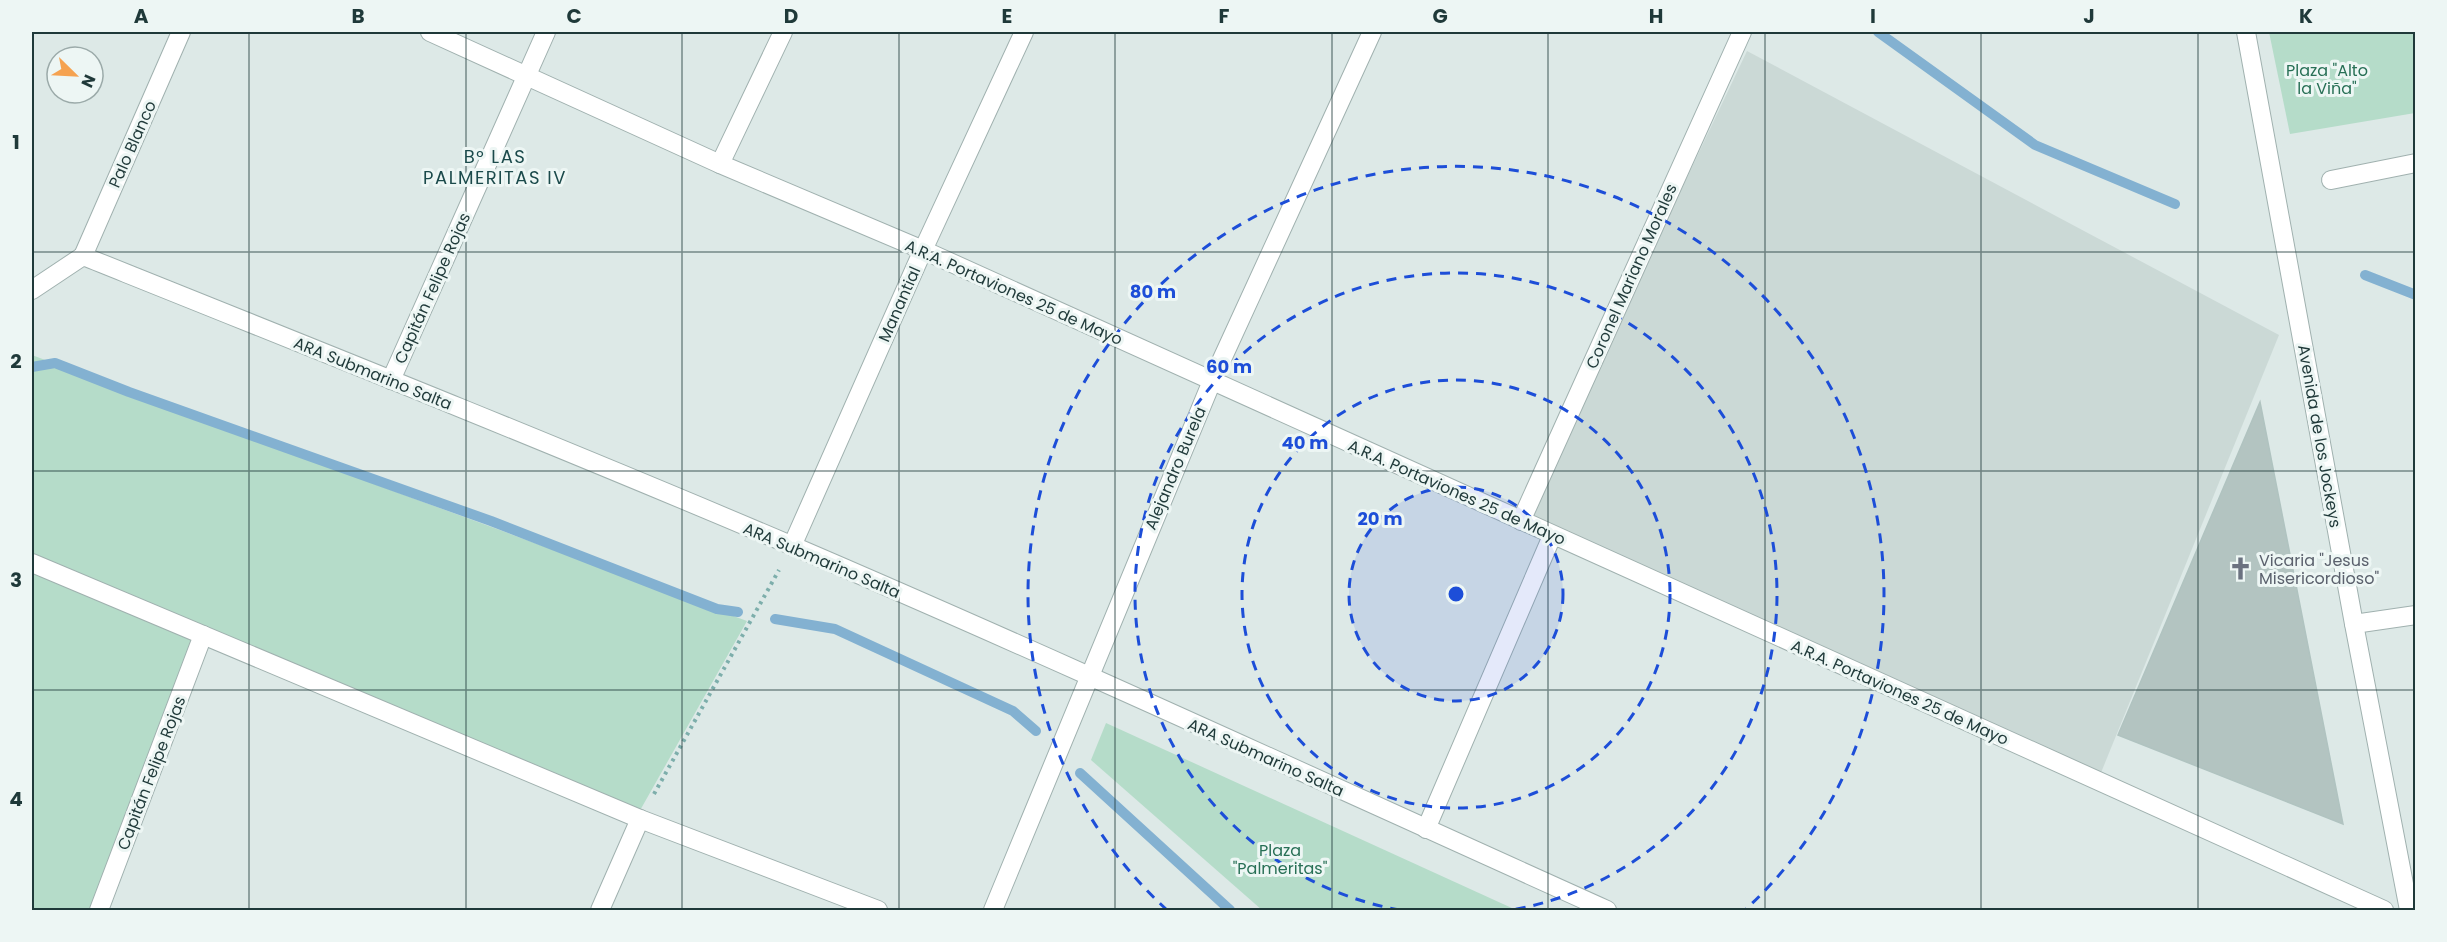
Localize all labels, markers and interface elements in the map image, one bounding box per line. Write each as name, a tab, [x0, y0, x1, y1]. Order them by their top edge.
text: A	[134, 2, 149, 30]
text: B	[351, 2, 365, 30]
text: C	[566, 2, 582, 30]
text: D	[784, 2, 798, 30]
text: E	[1002, 2, 1012, 30]
text: F	[1219, 2, 1230, 30]
text: G	[1432, 2, 1448, 30]
text: H	[1649, 2, 1663, 30]
text: I	[1870, 2, 1876, 30]
text: J	[2083, 2, 2095, 30]
text: K	[2299, 2, 2313, 30]
north arrow	[45, 45, 105, 105]
park label: Plaza "Alto la Viña"	[2286, 59, 2368, 100]
text: N	[75, 71, 101, 91]
street label: Palo Blanco	[103, 97, 162, 191]
text: 1	[12, 128, 20, 156]
district label: B° LAS PALMERITAS IV	[423, 144, 567, 190]
street label: Coronel Mariano Morales	[1580, 180, 1683, 372]
street label: Capitán Felipe Rojas	[389, 209, 476, 367]
street label: A.R.A. Portaviones 25 de Mayo	[901, 234, 1126, 351]
street label: Manantial	[873, 263, 926, 346]
text: 80 m	[1130, 279, 1176, 304]
street label: ARA Submarino Salta	[290, 331, 455, 416]
street label: Avenida de los Jockeys	[2292, 343, 2347, 529]
text: 2	[10, 347, 22, 375]
text: 60 m	[1206, 354, 1252, 379]
street label: Alejandro Burela	[1139, 403, 1212, 533]
text: 40 m	[1282, 430, 1328, 455]
street label: A.R.A. Portaviones 25 de Mayo	[1344, 434, 1569, 551]
text: 20 m	[1358, 506, 1402, 531]
street label: ARA Submarino Salta	[740, 517, 904, 604]
place label: Vicaria "Jesus Misericordioso"	[2259, 549, 2379, 590]
church icon: Vicaria "Jesus Misericordioso"	[2228, 556, 2254, 582]
text: 3	[10, 566, 22, 594]
centre of rings	[1446, 584, 1466, 604]
street label: A.R.A. Portaviones 25 de Mayo	[1787, 634, 2012, 751]
street label: Capitán Felipe Rojas	[112, 693, 191, 853]
street label: ARA Submarino Salta	[1184, 713, 1348, 802]
text: 4	[9, 785, 23, 813]
park label: Plaza "Palmeritas"	[1233, 839, 1328, 880]

